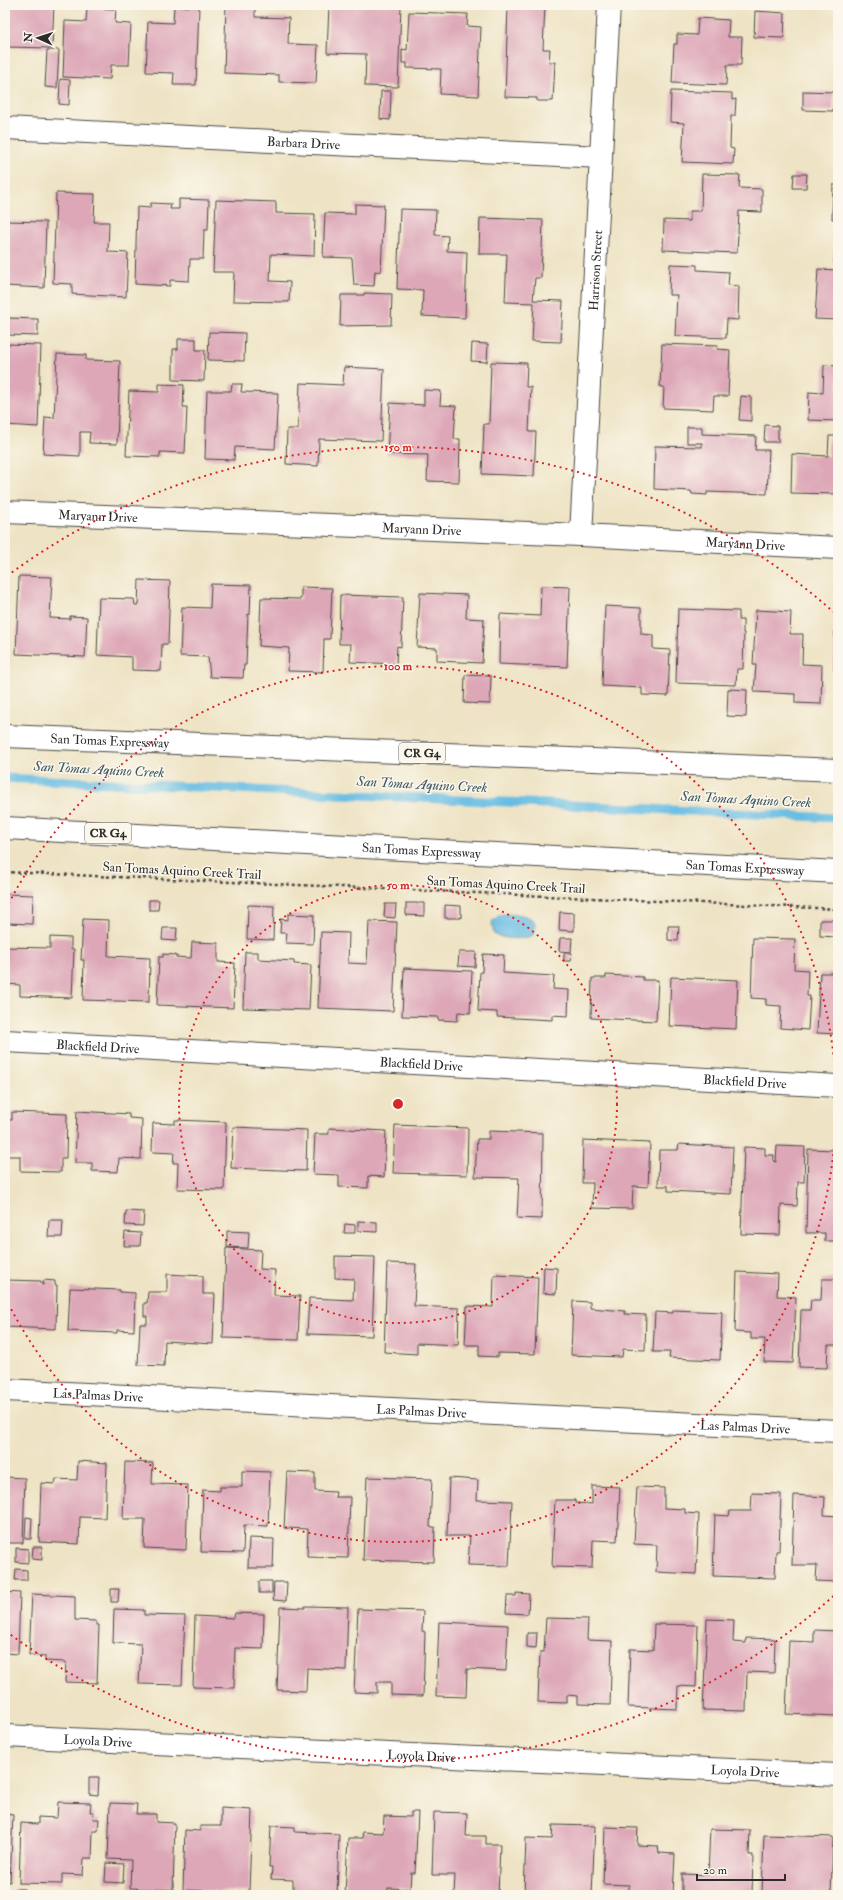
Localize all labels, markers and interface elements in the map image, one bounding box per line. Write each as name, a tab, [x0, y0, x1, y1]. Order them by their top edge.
north arrow	[18, 18, 58, 58]
text: N	[22, 31, 35, 44]
street label: Barbara Drive	[267, 134, 341, 153]
street label: Harrison Street	[586, 230, 606, 311]
text: 150 m	[384, 440, 412, 455]
street label: Maryann Drive	[58, 507, 139, 526]
street label: Maryann Drive	[381, 520, 462, 539]
street label: Maryann Drive	[705, 534, 786, 554]
text: 100 m	[384, 659, 413, 674]
street label: San Tomas Expressway	[50, 731, 170, 753]
road number: CR G4	[399, 743, 445, 763]
water label: San Tomas Aquino Creek	[32, 758, 165, 781]
water label: San Tomas Aquino Creek	[355, 773, 488, 796]
water label: San Tomas Aquino Creek	[679, 788, 812, 811]
road number: CR G4	[85, 823, 131, 843]
street label: San Tomas Expressway	[362, 840, 481, 863]
street label: San Tomas Expressway	[685, 857, 805, 880]
street label: San Tomas Aquino Creek Trail	[102, 859, 262, 883]
street label: San Tomas Aquino Creek Trail	[426, 873, 586, 897]
text: 50 m	[386, 878, 410, 893]
street label: Blackfield Drive	[56, 1037, 140, 1057]
street label: Blackfield Drive	[379, 1054, 464, 1075]
street label: Blackfield Drive	[703, 1072, 788, 1092]
centre of rings	[391, 1097, 405, 1111]
street label: Las Palmas Drive	[52, 1385, 144, 1406]
street label: Las Palmas Drive	[376, 1401, 468, 1422]
street label: Las Palmas Drive	[699, 1417, 791, 1438]
street label: Loyola Drive	[63, 1732, 133, 1751]
street label: Loyola Drive	[387, 1747, 457, 1766]
street label: Loyola Drive	[710, 1762, 780, 1781]
scale bar	[697, 1856, 785, 1882]
text: 20 m	[703, 1863, 728, 1878]

